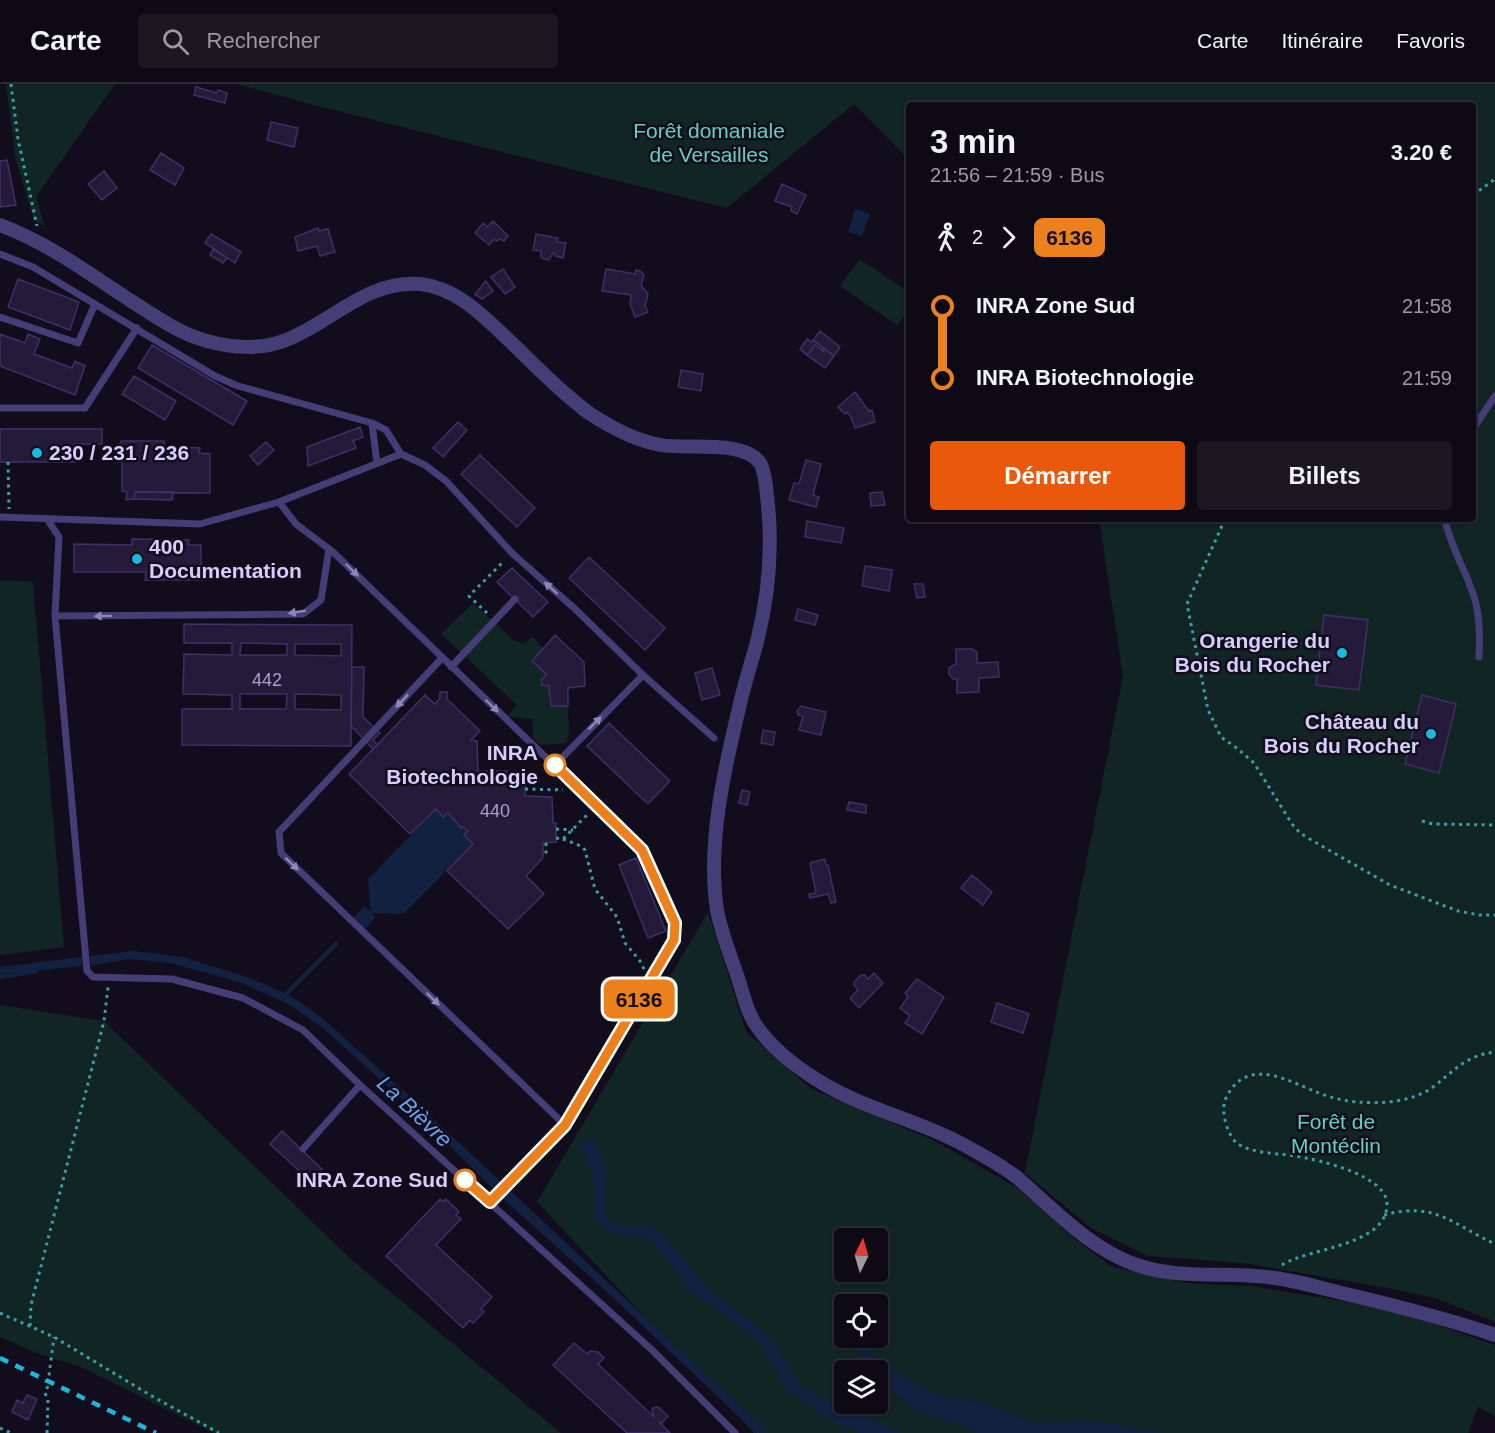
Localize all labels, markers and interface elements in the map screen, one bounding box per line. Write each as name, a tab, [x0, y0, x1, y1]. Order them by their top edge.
search box	[138, 14, 558, 68]
text: Carte	[30, 25, 102, 56]
icon: search	[159, 25, 192, 58]
text: Rechercher	[207, 28, 320, 53]
text: Carte	[1197, 29, 1248, 52]
text: Itinéraire	[1281, 29, 1363, 52]
text: Favoris	[1396, 29, 1465, 52]
park label: Forêt domaniale de Versailles	[633, 119, 785, 166]
text: 3 min	[930, 123, 1016, 160]
text: 3.20 €	[1391, 140, 1452, 165]
text: 21:56 – 21:59 · Bus	[930, 164, 1105, 186]
icon: walk	[930, 221, 963, 254]
icon: forward	[992, 221, 1025, 254]
text: 2	[972, 226, 983, 248]
text: 6136	[1046, 226, 1093, 249]
text: INRA Zone Sud	[976, 293, 1135, 318]
text: 21:58	[1402, 295, 1452, 317]
text: INRA Biotechnologie	[976, 365, 1194, 390]
text: 21:59	[1402, 367, 1452, 389]
place label: 230 / 231 / 236	[49, 441, 189, 464]
button: Démarrer	[930, 441, 1185, 510]
button: Billets	[1197, 441, 1452, 510]
marker: 230 / 231 / 236	[30, 446, 44, 460]
place label: 400 Documentation	[149, 535, 302, 582]
marker: 400 Documentation	[130, 552, 144, 566]
one-way arrow	[344, 563, 358, 577]
one-way arrow	[544, 582, 559, 595]
one-way arrow	[287, 608, 306, 617]
one-way arrow	[93, 611, 112, 621]
place label: Orangerie du Bois du Rocher	[1175, 629, 1330, 676]
marker: Orangerie du Bois du Rocher	[1335, 646, 1349, 660]
house number: 442	[252, 670, 282, 690]
one-way arrow	[395, 694, 409, 709]
one-way arrow	[485, 698, 499, 712]
place label: Château du Bois du Rocher	[1264, 710, 1419, 757]
one-way arrow	[588, 715, 602, 730]
marker: Château du Bois du Rocher	[1424, 727, 1438, 741]
place label: INRA Biotechnologie	[386, 741, 538, 788]
marker: INRA Biotechnologie	[544, 754, 566, 776]
house number: 440	[480, 801, 510, 821]
one-way arrow	[285, 856, 299, 870]
line badge: 6136	[597, 980, 681, 1018]
text: 6136	[616, 988, 662, 1011]
one-way arrow	[426, 991, 440, 1005]
water label: La Bièvre	[372, 1071, 457, 1152]
park label: Forêt de Montéclin	[1291, 1110, 1381, 1157]
place label: INRA Zone Sud	[296, 1168, 448, 1191]
marker: INRA Zone Sud	[454, 1169, 476, 1191]
north arrow	[834, 1228, 888, 1282]
map controls	[834, 1228, 888, 1414]
button: locate	[834, 1294, 888, 1348]
button: layers	[834, 1360, 888, 1414]

